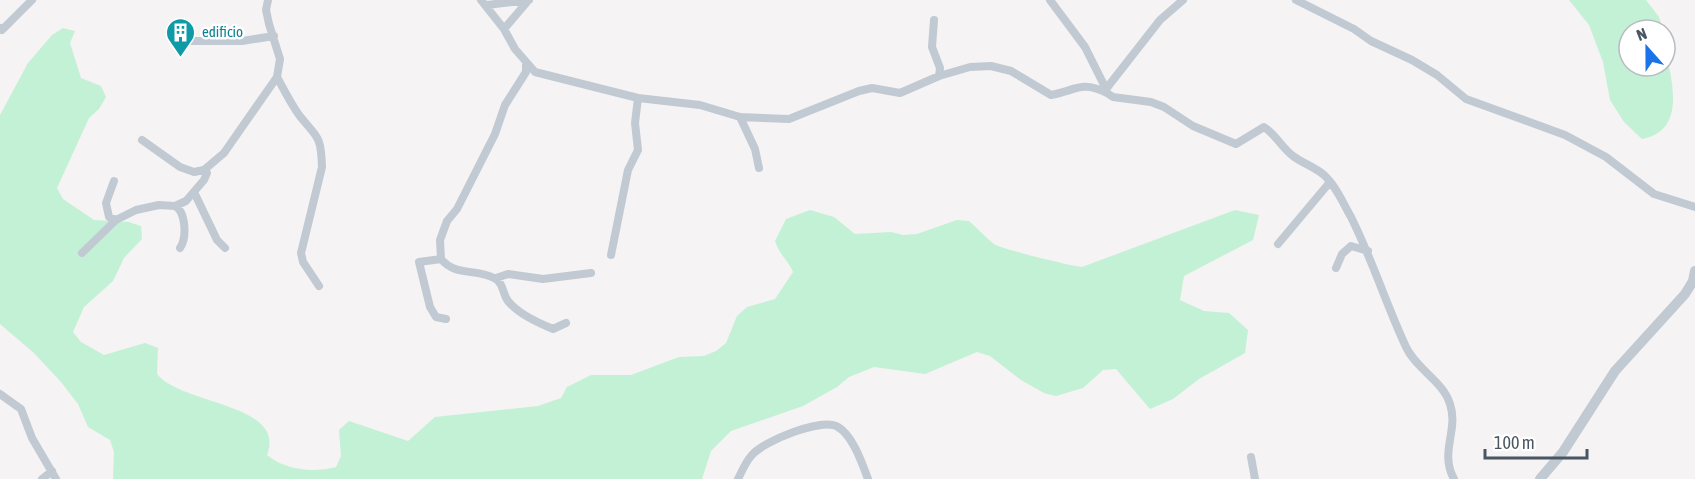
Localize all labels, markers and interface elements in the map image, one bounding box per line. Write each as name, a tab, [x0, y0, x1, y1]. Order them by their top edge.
building icon: edificio	[165, 16, 197, 58]
north arrow	[1617, 18, 1677, 78]
place label: edificio	[202, 23, 243, 40]
text: N	[1634, 24, 1649, 44]
scale bar	[1485, 422, 1587, 460]
text: 100 m	[1494, 432, 1535, 453]

